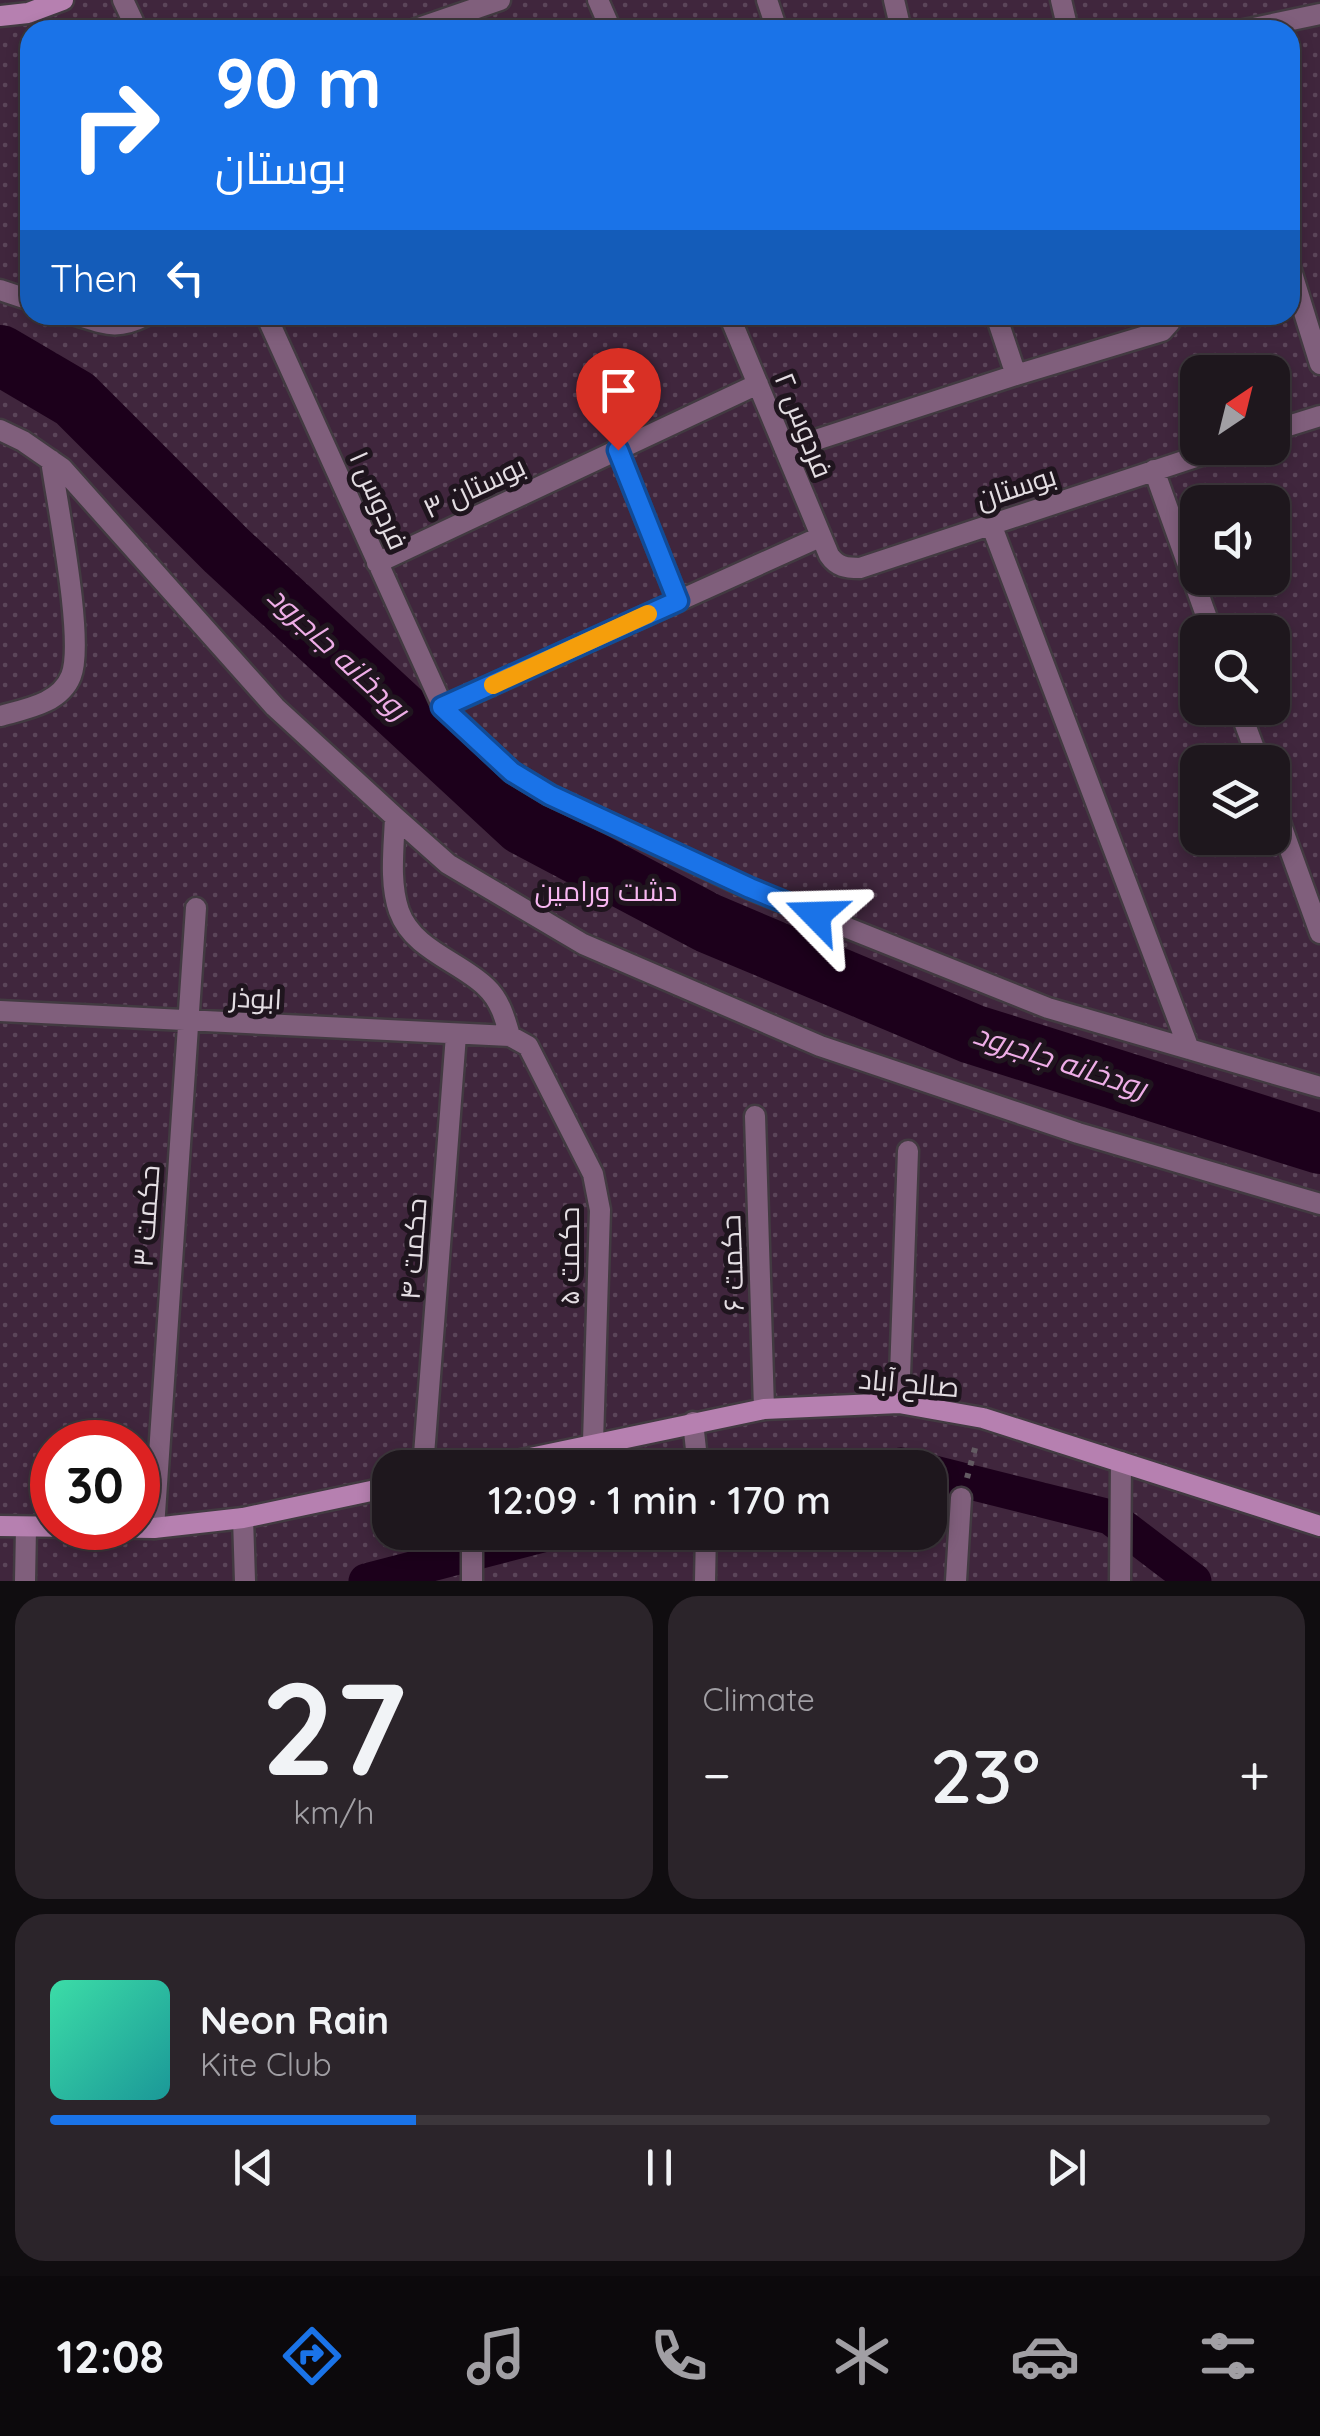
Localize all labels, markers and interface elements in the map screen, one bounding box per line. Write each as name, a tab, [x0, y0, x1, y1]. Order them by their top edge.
text: 90 m	[215, 38, 382, 126]
icon: right	[50, 60, 180, 190]
text: بوستان	[215, 139, 347, 195]
icon: left	[158, 250, 213, 305]
text: Then	[50, 254, 138, 302]
pin	[576, 348, 661, 451]
north arrow	[1180, 355, 1290, 465]
map controls	[1180, 355, 1290, 855]
icon: arrive	[591, 363, 646, 418]
street label: فردوس ۲	[768, 367, 841, 483]
street label: فردوس ۱	[342, 445, 417, 555]
street label: بوستان ۳	[417, 448, 530, 525]
street label: بوستان	[971, 457, 1060, 516]
button: sound	[1180, 485, 1290, 595]
water label: رودخانه جاجرود	[260, 577, 419, 729]
button: search	[1180, 615, 1290, 725]
button: layers	[1180, 745, 1290, 855]
position arrow	[764, 863, 868, 967]
park label: دشت ورامین	[534, 873, 678, 908]
street label: ابوذر	[227, 979, 283, 1016]
water label: رودخانه جاجرود	[969, 1014, 1154, 1107]
street label: حکمت ۳	[124, 1164, 167, 1268]
street label: حکمت ۴	[391, 1197, 434, 1301]
street label: حکمت ۵	[551, 1207, 586, 1305]
street label: حکمت ۶	[712, 1214, 751, 1312]
street label: صالح آباد	[857, 1361, 961, 1406]
speed limit sign: 30	[30, 1420, 160, 1550]
text: 12:09 · 1 min · 170 m	[488, 1476, 831, 1524]
text: 27	[261, 1645, 406, 1808]
text: Climate	[703, 1679, 815, 1719]
text: 23°	[930, 1728, 1040, 1822]
text: −	[703, 1740, 731, 1809]
text: +	[1239, 1740, 1270, 1809]
text: km/h	[293, 1792, 374, 1832]
text: Neon Rain	[200, 1996, 389, 2044]
text: Kite Club	[200, 2044, 332, 2084]
icon: previous	[226, 2140, 281, 2195]
icon: pause	[632, 2140, 687, 2195]
icon: next	[1039, 2140, 1094, 2195]
icon: directions	[277, 2321, 347, 2391]
icon: music	[461, 2321, 531, 2391]
icon: phone	[644, 2321, 714, 2391]
icon: climate	[827, 2321, 897, 2391]
icon: car	[1010, 2321, 1080, 2391]
icon: filters	[1193, 2321, 1263, 2391]
text: 12:08	[57, 2328, 164, 2384]

